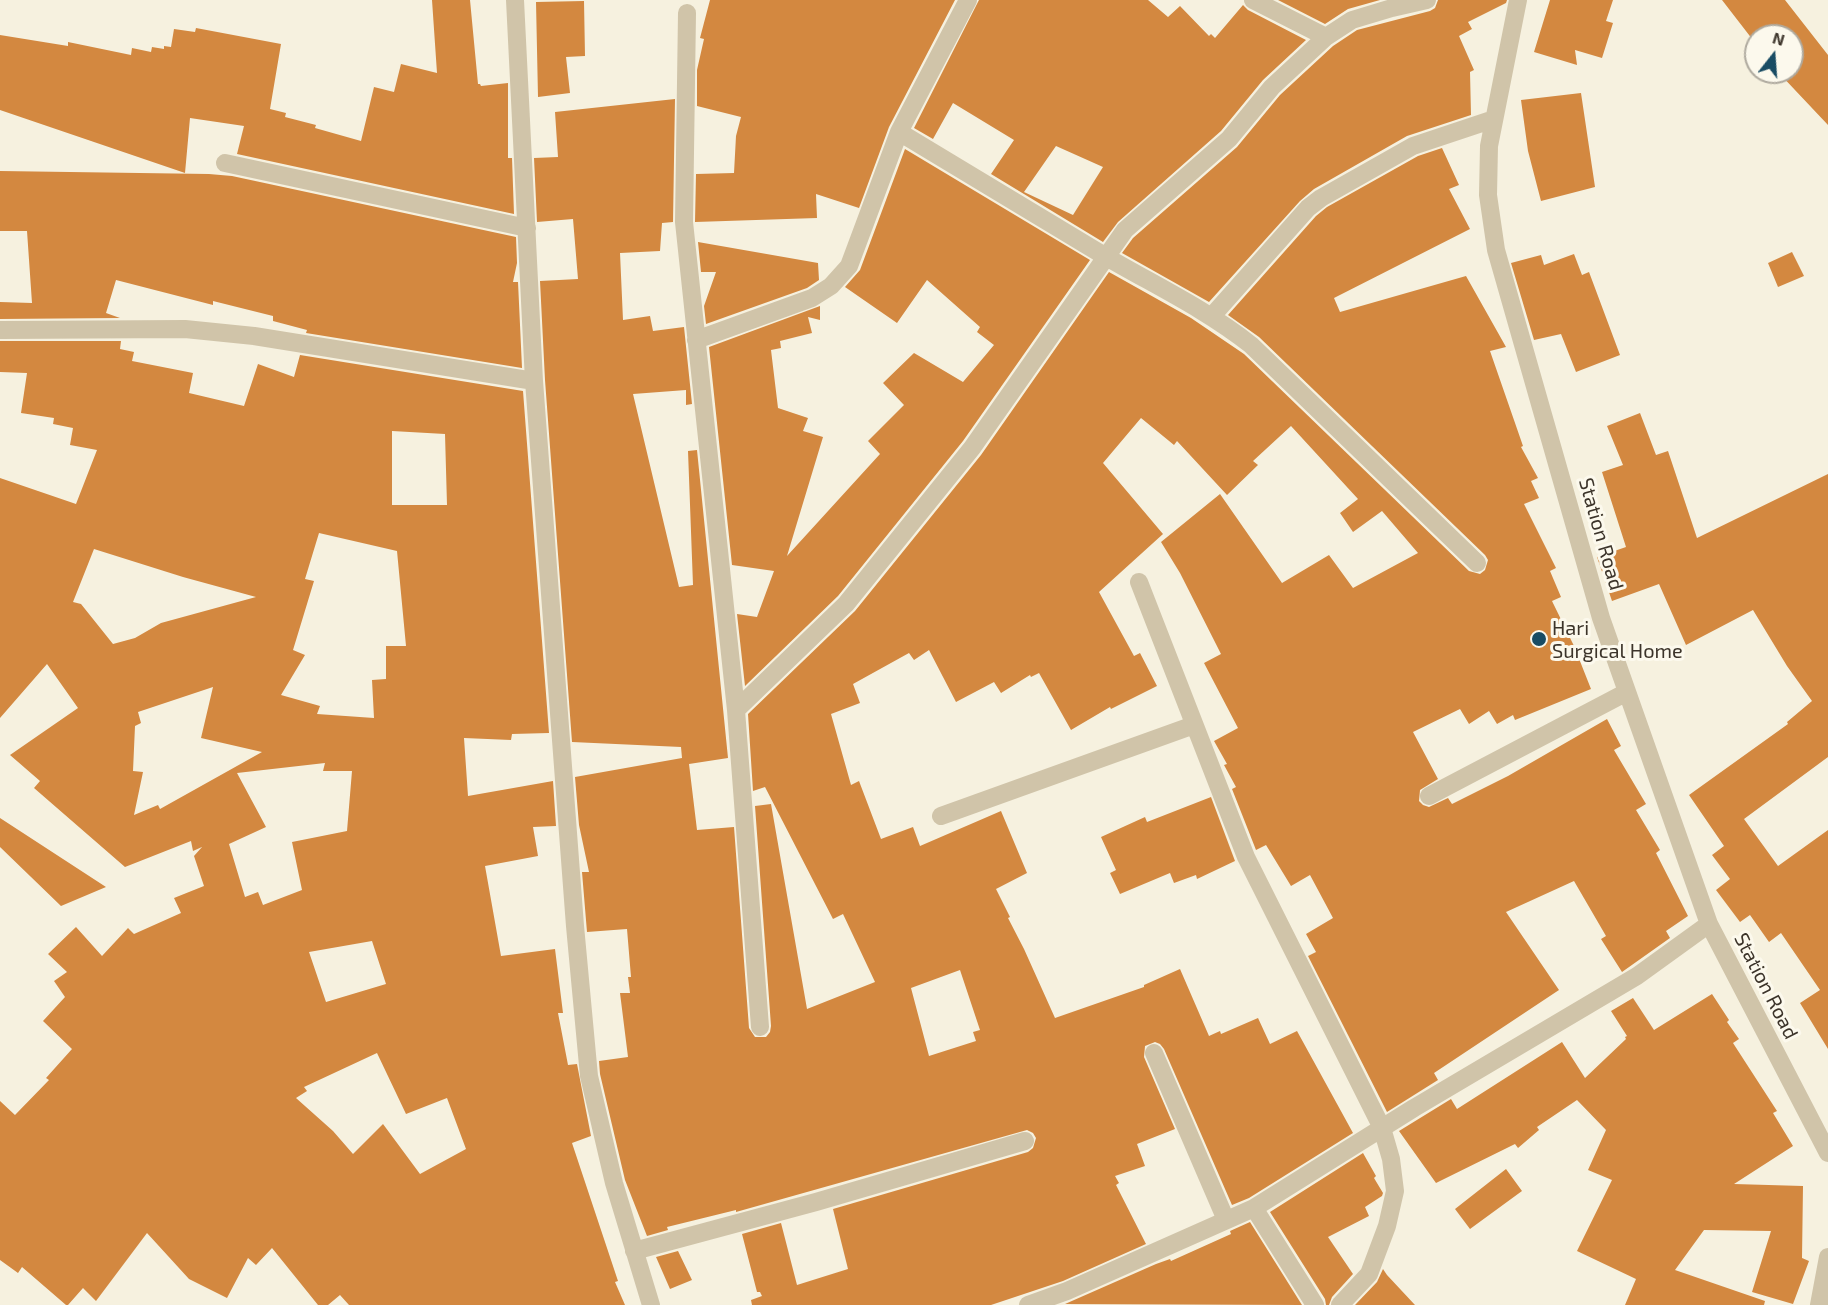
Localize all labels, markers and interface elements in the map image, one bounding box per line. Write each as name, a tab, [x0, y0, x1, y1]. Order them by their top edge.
north arrow	[1744, 24, 1804, 84]
text: N	[1771, 27, 1787, 49]
street label: Station Road	[1574, 475, 1628, 593]
place label: Hari Surgical Home	[1552, 616, 1683, 663]
marker: Hari Surgical Home	[1530, 630, 1548, 648]
street label: Station Road	[1729, 929, 1803, 1043]

